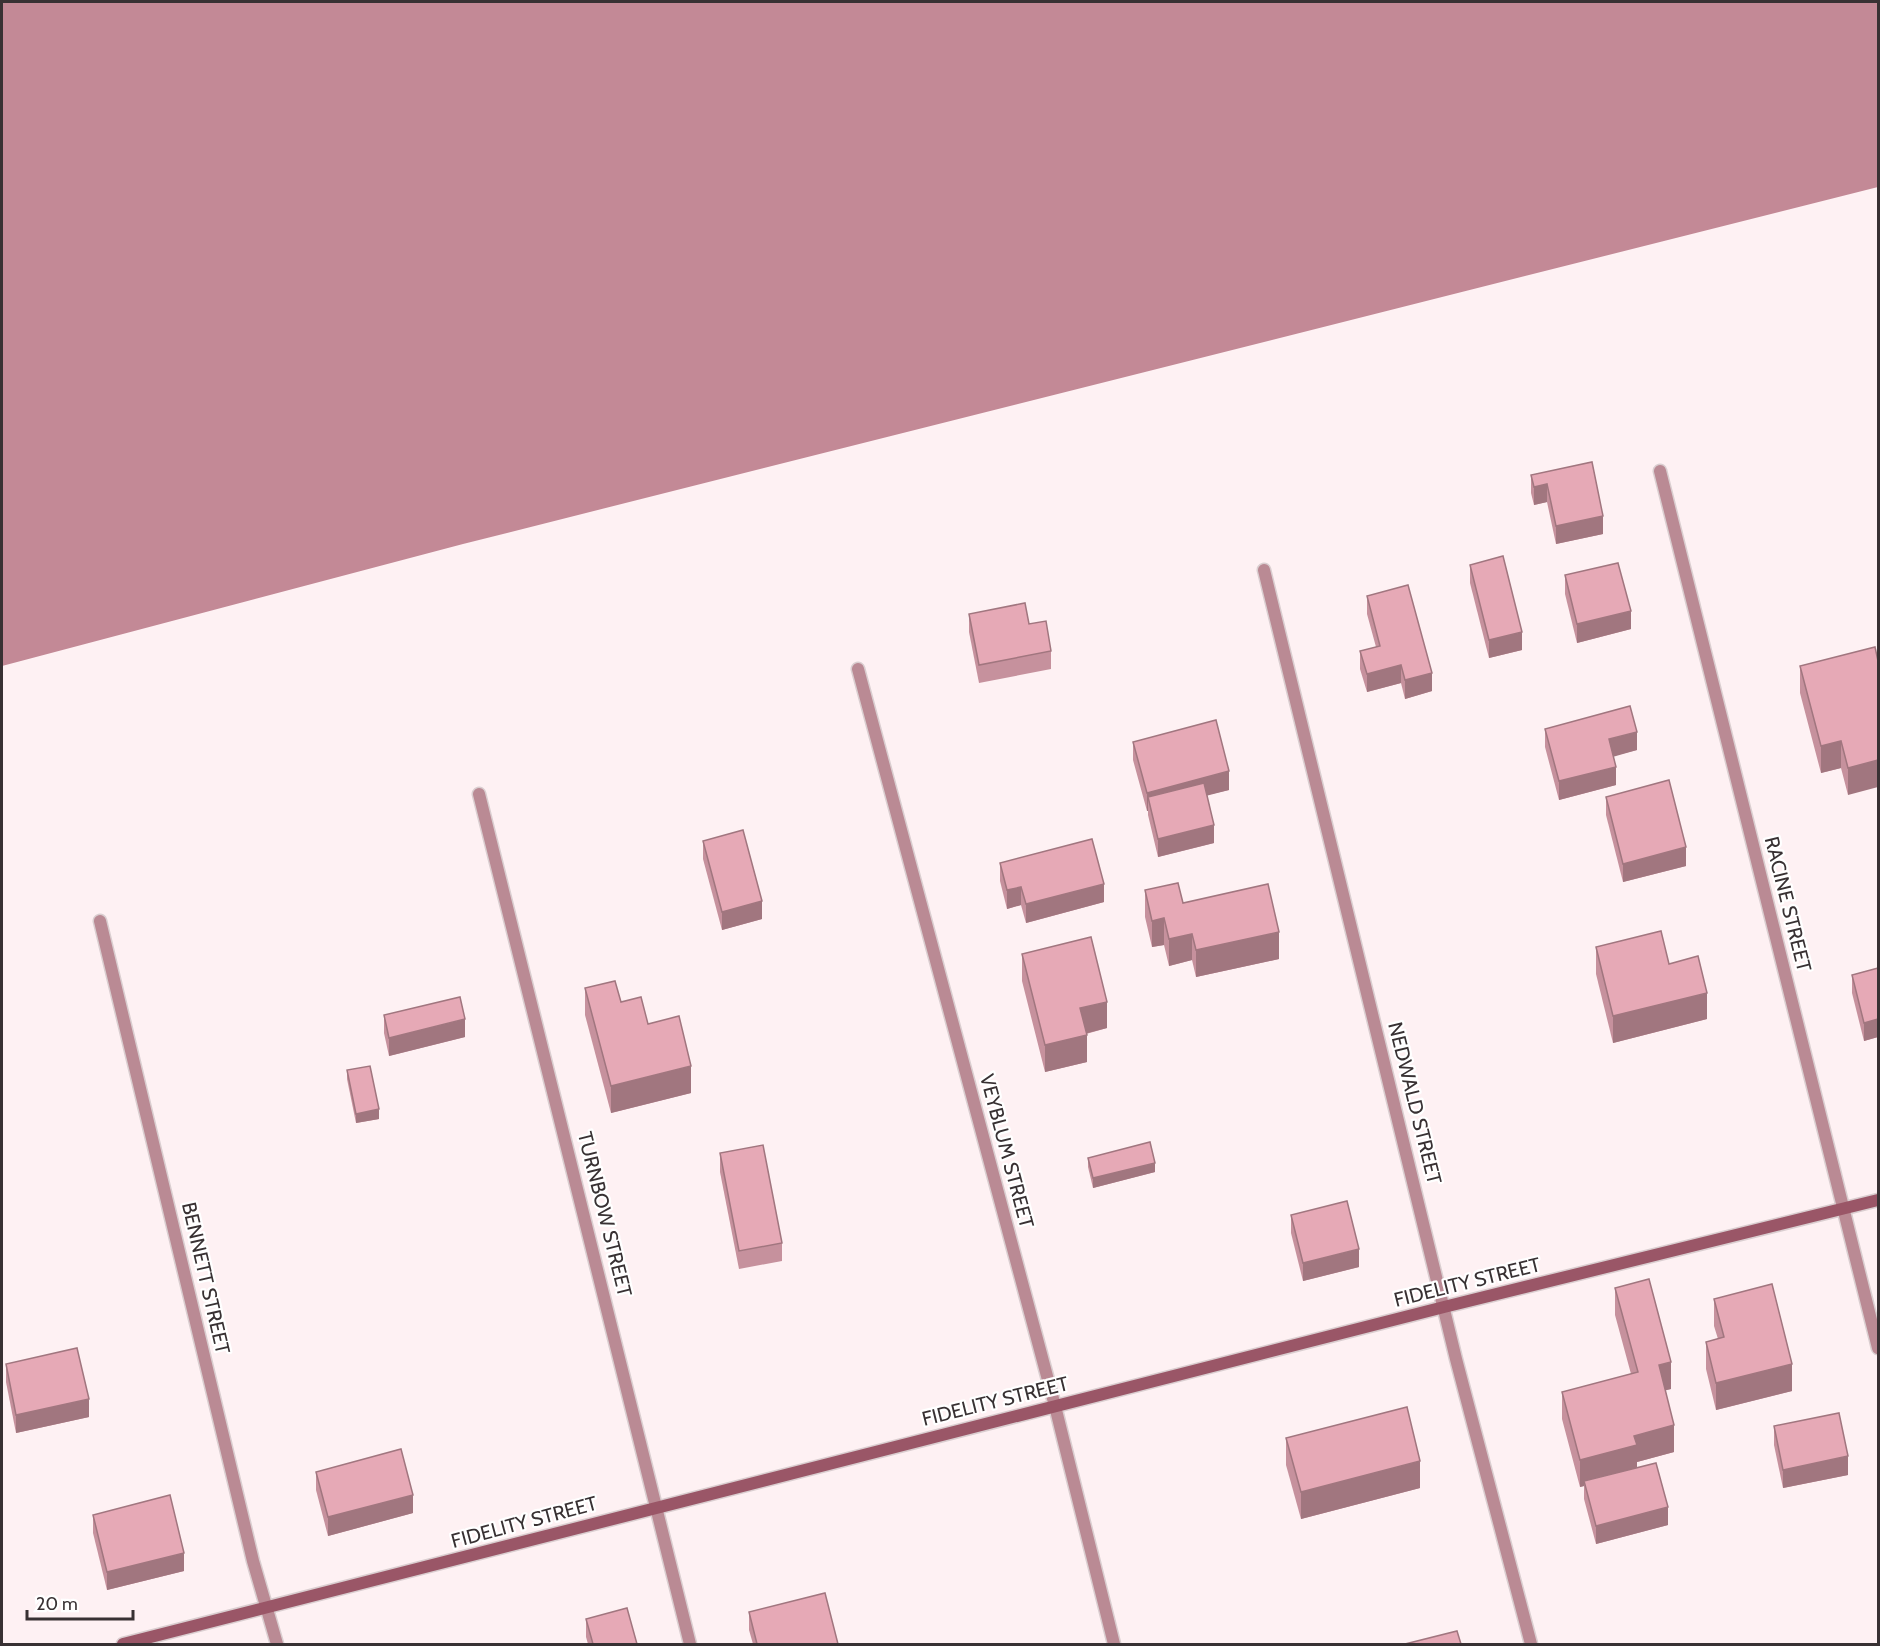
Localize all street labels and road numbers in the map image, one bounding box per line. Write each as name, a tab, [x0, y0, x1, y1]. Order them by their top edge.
street label: RACINE STREET	[1760, 834, 1816, 974]
street label: NEDWALD STREET	[1383, 1019, 1447, 1187]
street label: VEYBLUM STREET	[975, 1071, 1039, 1231]
street label: TURNBOW STREET	[573, 1129, 637, 1299]
street label: BENNETT STREET	[177, 1200, 235, 1357]
street label: FIDELITY STREET	[1391, 1252, 1543, 1312]
street label: FIDELITY STREET	[919, 1371, 1071, 1431]
street label: FIDELITY STREET	[448, 1491, 600, 1553]

